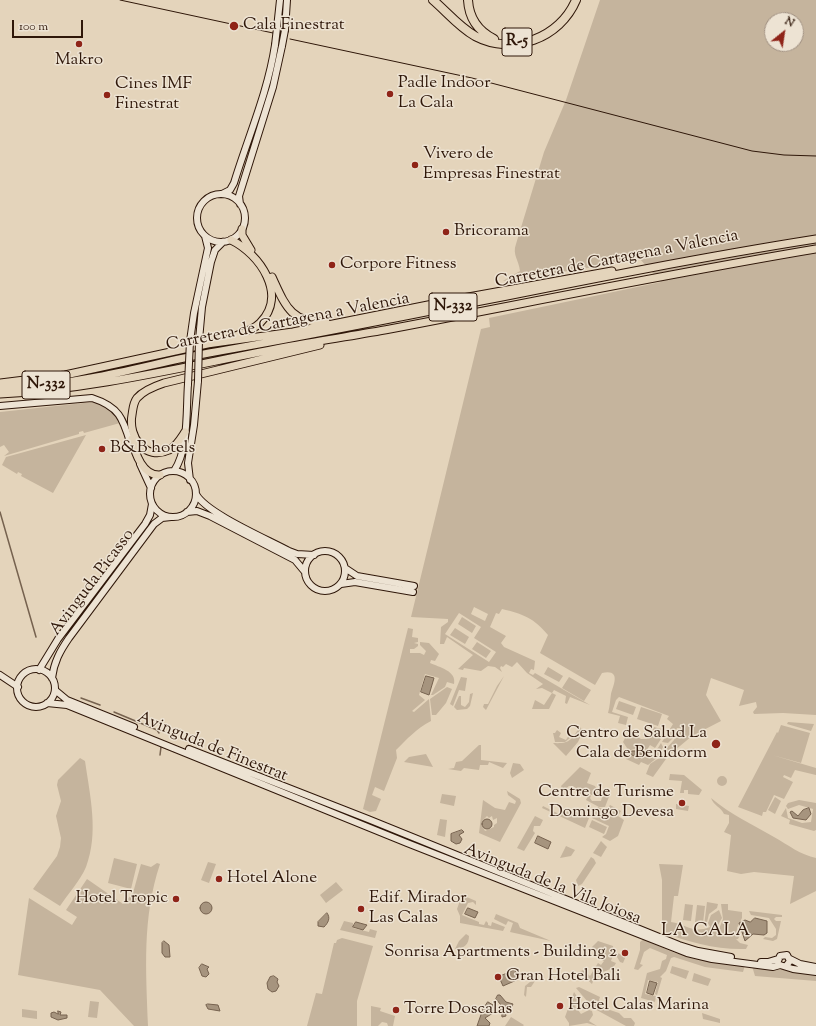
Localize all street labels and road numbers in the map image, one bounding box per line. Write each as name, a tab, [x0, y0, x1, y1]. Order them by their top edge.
road number: R-5	[502, 28, 532, 56]
street label: Carretera de Cartagena a Valencia	[494, 226, 740, 294]
street label: Carretera de Cartagena a Valencia	[165, 289, 411, 357]
road number: N-332	[429, 293, 477, 321]
road number: N-332	[22, 371, 70, 399]
street label: Avinguda Picasso	[46, 526, 140, 640]
street label: Avinguda de Finestrat	[134, 708, 290, 788]
street label: Avinguda de la Vila Joiosa	[460, 840, 644, 930]

